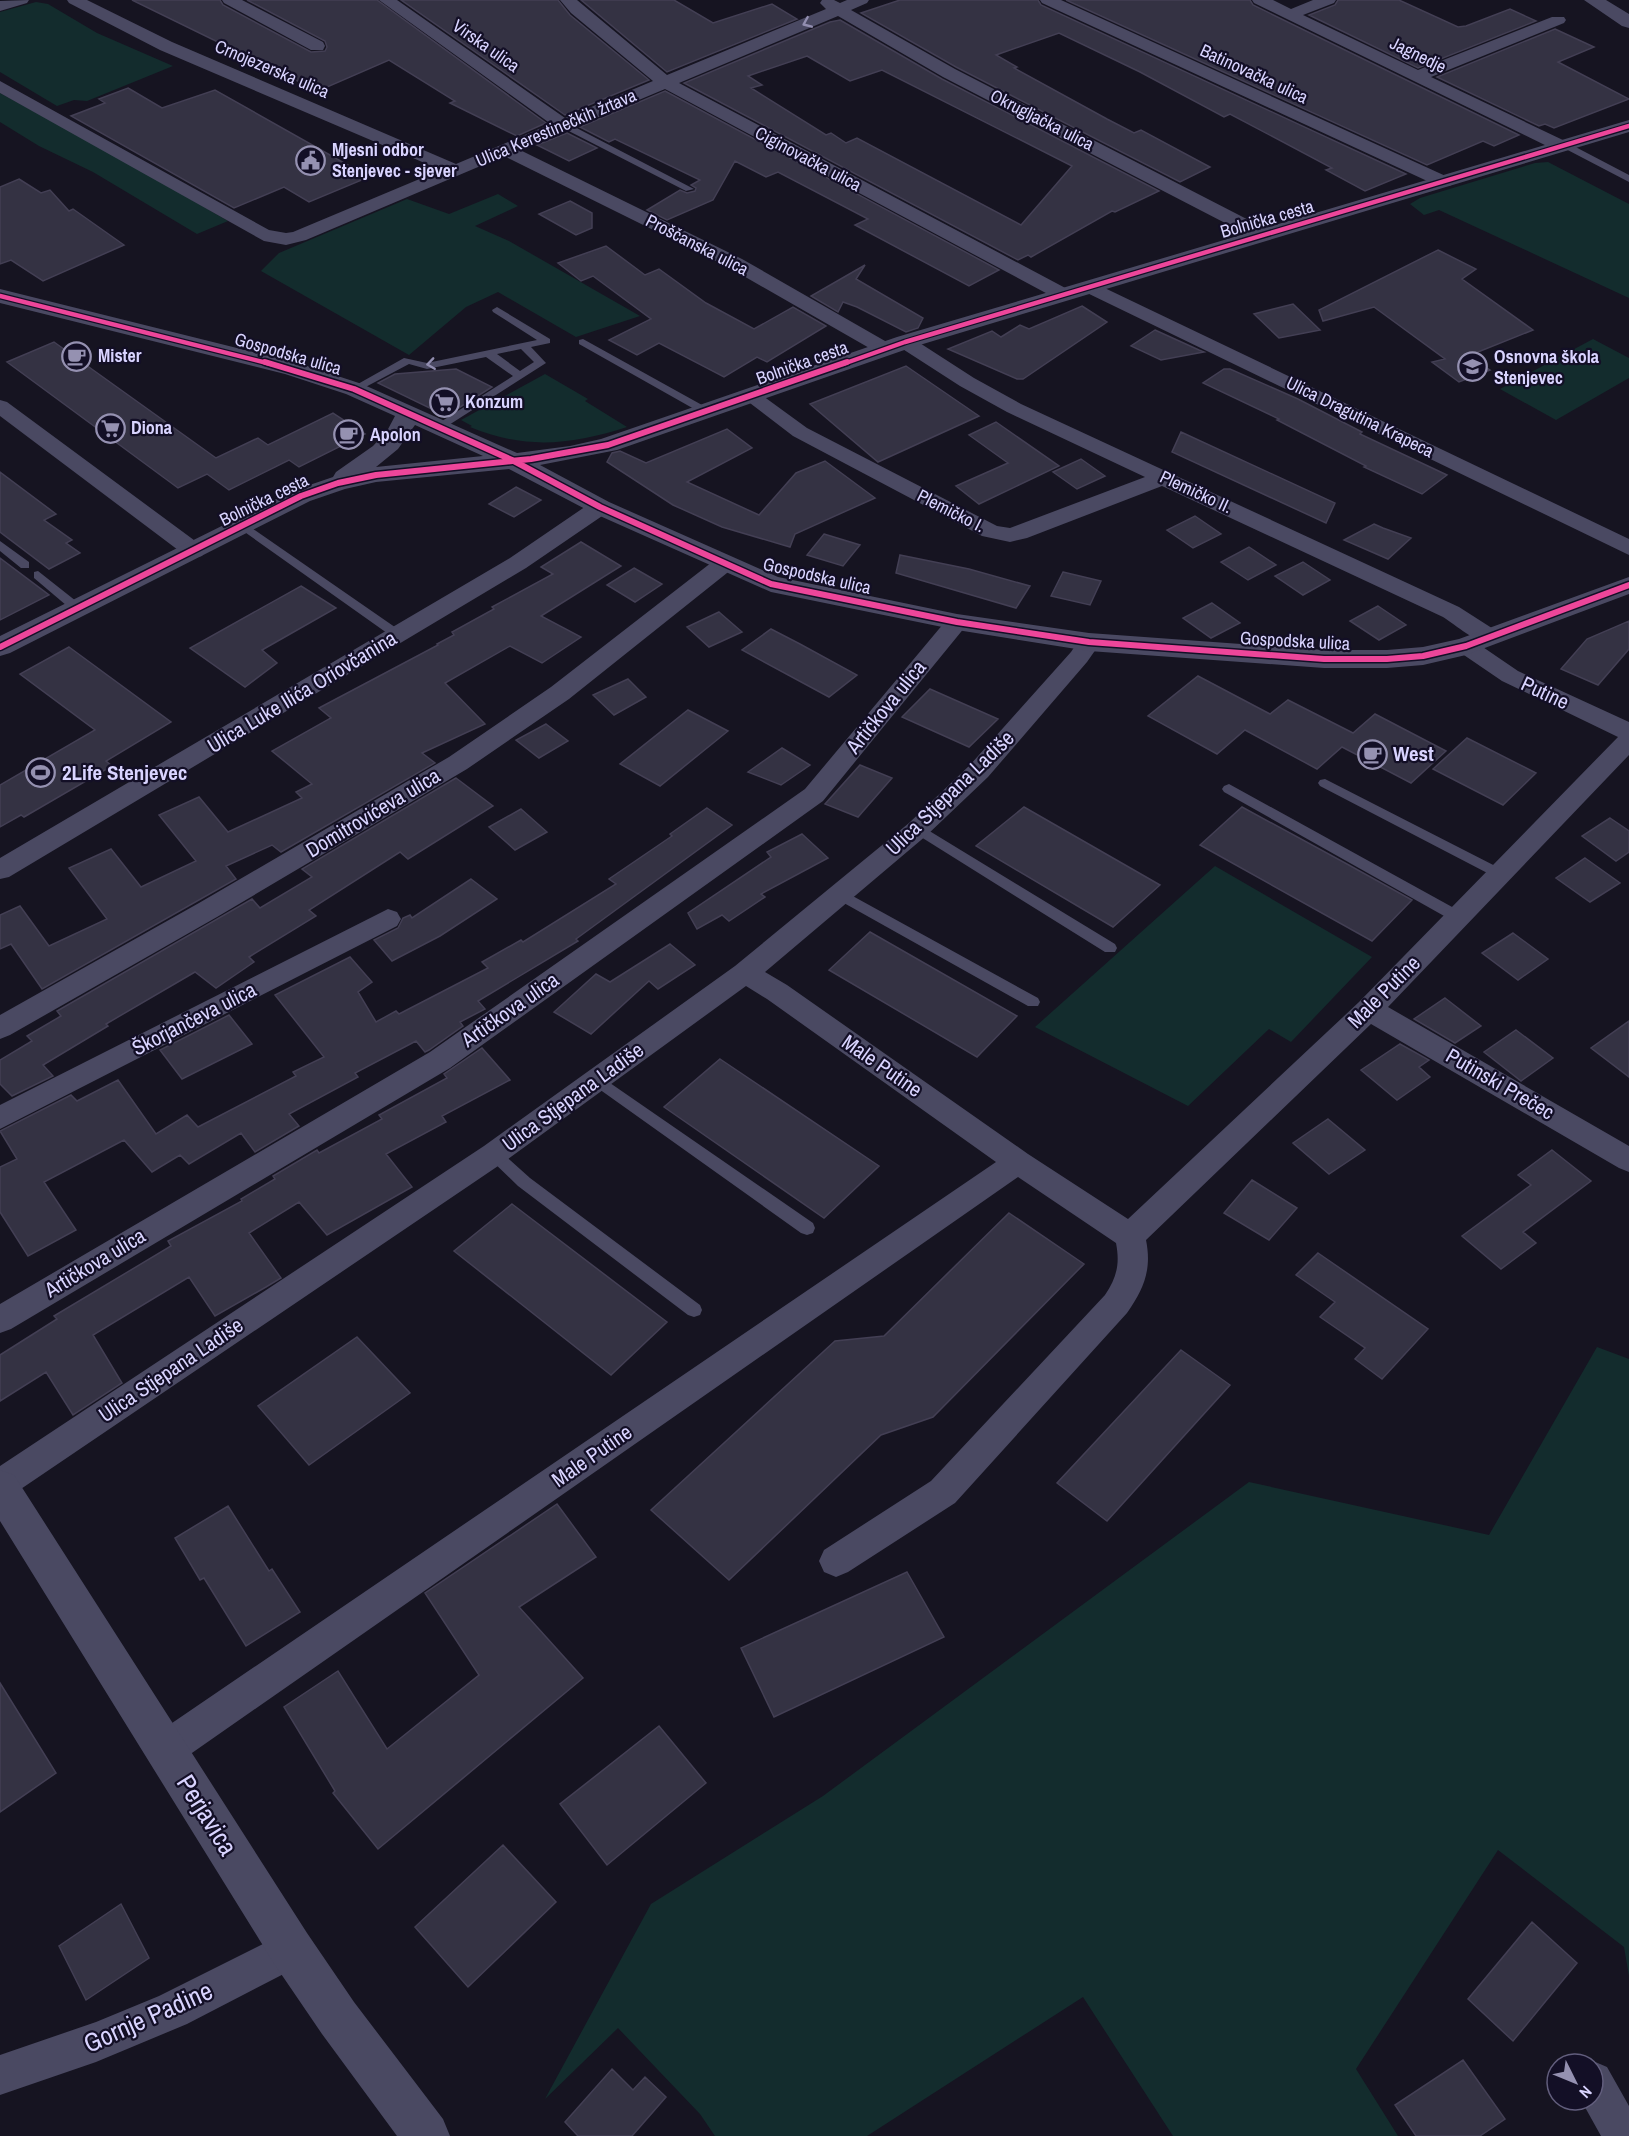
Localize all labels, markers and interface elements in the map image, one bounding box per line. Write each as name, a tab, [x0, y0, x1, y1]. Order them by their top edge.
street label: Virska ulica	[448, 13, 525, 78]
one-way arrow	[802, 16, 813, 28]
street label: Jagnedje	[1386, 30, 1451, 79]
street label: Crnojezerska ulica	[211, 33, 333, 104]
street label: Batinovačka ulica	[1196, 38, 1312, 109]
street label: Ulica Kerestinečkih žrtava	[472, 82, 640, 173]
street label: Okrugljačka ulica	[986, 83, 1098, 156]
street label: Ciginovačka ulica	[751, 120, 866, 197]
place label: Mjesni odbor Stenjevec - sjever	[332, 137, 457, 183]
public building icon: Mjesni odbor Stenjevec - sjever	[295, 144, 327, 176]
street label: Bolnička cesta	[1217, 193, 1316, 244]
street label: Proščanska ulica	[641, 208, 753, 281]
street label: Gospodska ulica	[232, 326, 344, 381]
street label: Bolnička cesta	[752, 334, 851, 391]
cafe icon: Mister	[61, 340, 93, 372]
place label: Mister	[98, 343, 142, 368]
place label: Osnovna škola Stenjevec	[1494, 344, 1600, 390]
school or university icon: Osnovna škola Stenjevec	[1457, 351, 1489, 383]
one-way arrow	[426, 357, 436, 369]
street label: Ulica Dragutina Krapeca	[1282, 370, 1438, 463]
supermarket icon: Konzum	[428, 386, 460, 418]
place label: Konzum	[465, 389, 523, 414]
supermarket icon: Diona	[94, 412, 126, 444]
place label: Diona	[131, 415, 173, 440]
cafe icon: Apolon	[333, 419, 365, 451]
place label: Apolon	[370, 422, 421, 447]
street label: Plemičko II.	[1156, 464, 1236, 519]
street label: Bolnička cesta	[215, 467, 312, 532]
street label: Plemičko I.	[913, 483, 989, 538]
street label: Gospodska ulica	[761, 551, 873, 600]
street label: Ulica Luke Ilića Oriovčanina	[202, 623, 402, 760]
street label: Gospodska ulica	[1239, 625, 1351, 656]
street label: Artičkova ulica	[838, 653, 933, 760]
street label: Putine	[1517, 669, 1574, 716]
street label: Ulica Stjepana Ladiše	[879, 724, 1020, 862]
cafe icon: West	[1356, 738, 1388, 770]
place label: West	[1393, 739, 1434, 768]
sports icon: 2Life Stenjevec	[25, 757, 57, 789]
place label: 2Life Stenjevec	[62, 758, 187, 787]
street label: Domitrovićeva ulica	[300, 761, 446, 864]
street label: Male Putine	[1341, 949, 1426, 1034]
street label: Artičkova ulica	[454, 965, 565, 1054]
street label: Škorjančeva ulica	[127, 975, 261, 1062]
street label: Male Putine	[836, 1027, 928, 1104]
street label: Ulica Stjepana Ladiše	[496, 1035, 649, 1158]
street label: Putinski Prečec	[1441, 1041, 1560, 1126]
street label: Artičkova ulica	[38, 1221, 151, 1305]
street label: Ulica Stjepana Ladiše	[93, 1310, 249, 1429]
street label: Male Putine	[546, 1417, 638, 1494]
street label: Perjavica	[169, 1768, 246, 1862]
street label: Gornje Padine	[78, 1973, 218, 2060]
north arrow	[1545, 2052, 1605, 2112]
text: N	[1575, 2081, 1597, 2103]

